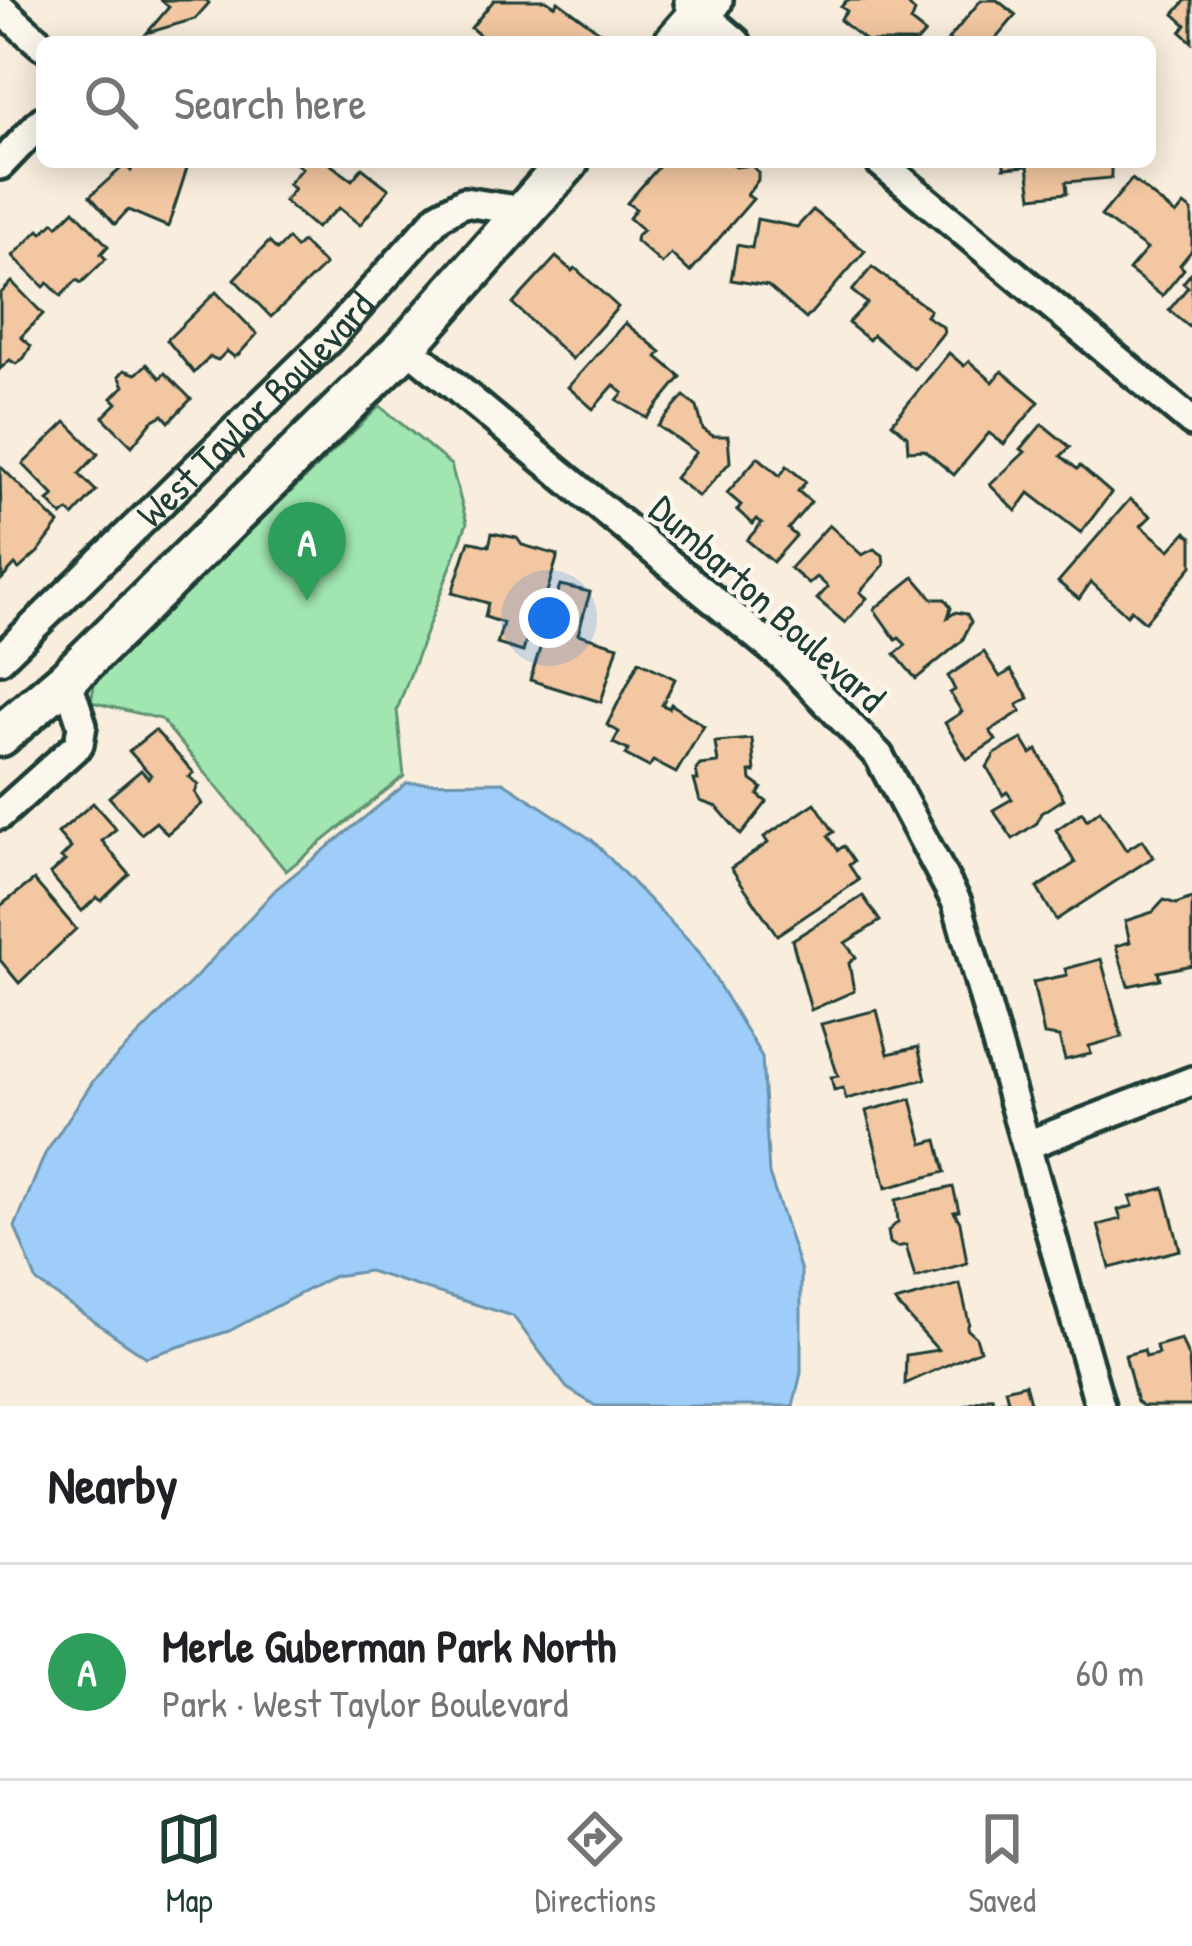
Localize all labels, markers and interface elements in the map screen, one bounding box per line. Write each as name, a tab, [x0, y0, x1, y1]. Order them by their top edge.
search box	[36, 36, 1156, 168]
icon: search	[78, 69, 144, 135]
text: Search here	[174, 72, 366, 133]
street label: West Taylor Boulevard	[124, 280, 386, 539]
street label: Dumbarton Boulevard	[639, 482, 898, 723]
pin: A	[268, 502, 346, 601]
your location	[519, 588, 579, 648]
text: Nearby	[48, 1450, 178, 1519]
text: Merle Guberman Park North	[162, 1615, 616, 1676]
text: A	[77, 1645, 97, 1698]
text: 60 m	[1075, 1645, 1144, 1698]
text: Park · West Taylor Boulevard	[162, 1676, 568, 1729]
tab: Map	[156, 1806, 222, 1922]
tab: Directions	[535, 1806, 656, 1922]
tab: Saved	[968, 1806, 1036, 1922]

